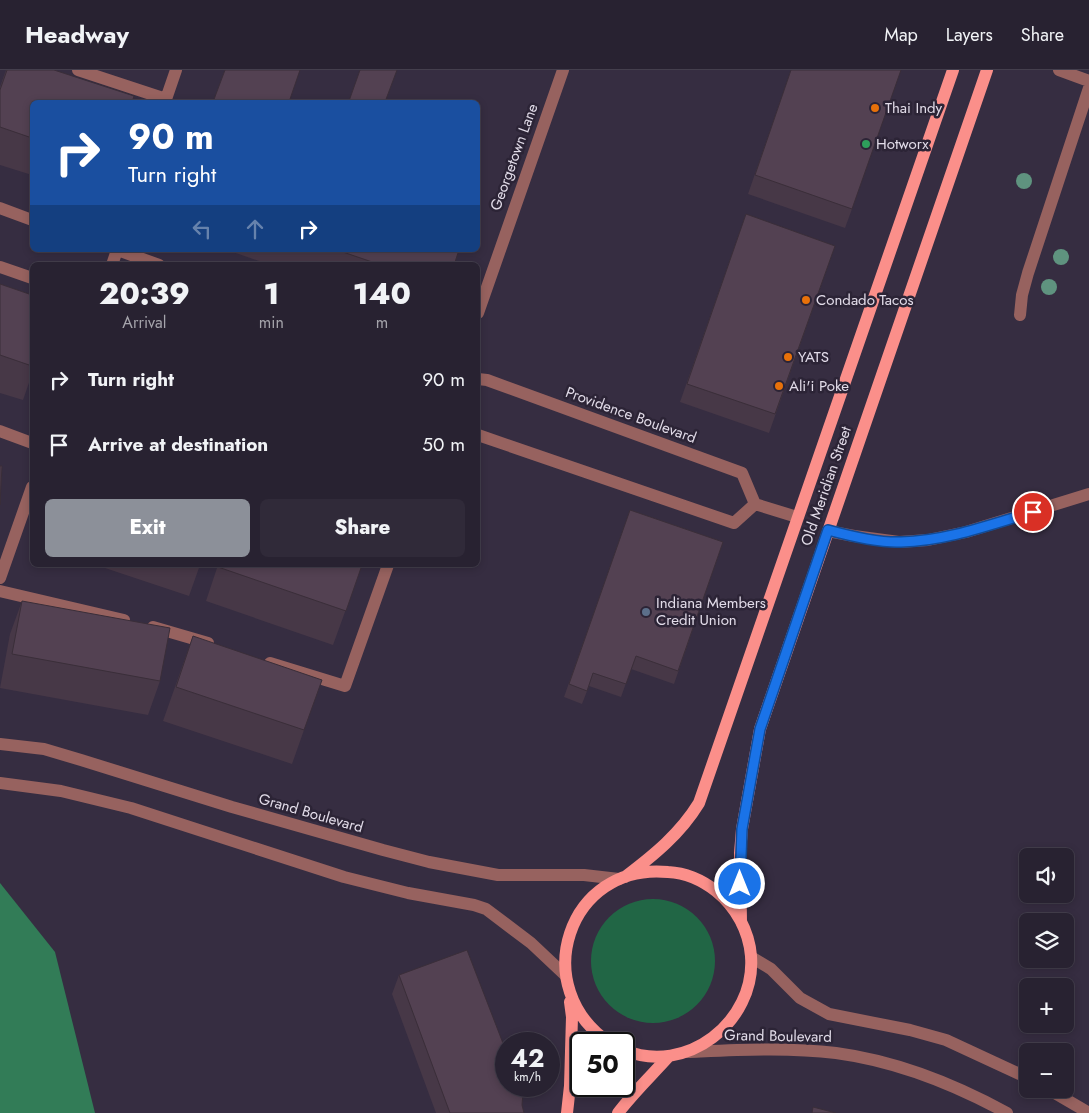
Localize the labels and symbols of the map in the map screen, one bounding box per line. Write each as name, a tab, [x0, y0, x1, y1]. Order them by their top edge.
place label: Thai Indy	[885, 97, 943, 119]
street label: Georgetown Lane	[484, 100, 544, 214]
marker: Thai Indy	[869, 102, 881, 114]
place label: Hotworx	[876, 133, 929, 155]
marker: Hotworx	[860, 138, 872, 150]
place label: Condado Tacos	[816, 289, 913, 311]
marker: Condado Tacos	[800, 294, 812, 306]
place label: YATS	[798, 346, 829, 368]
marker: YATS	[782, 351, 794, 363]
place label: Ali'i Poke	[789, 375, 849, 397]
marker: Ali'i Poke	[773, 380, 785, 392]
street label: Providence Boulevard	[563, 381, 699, 449]
street label: Old Meridian Street	[795, 423, 857, 549]
pin	[1012, 491, 1054, 533]
place label: Indiana Members Credit Union	[656, 592, 766, 631]
marker: Indiana Members Credit Union	[640, 606, 652, 618]
street label: Grand Boulevard	[256, 788, 366, 838]
position arrow	[713, 857, 765, 909]
street label: Grand Boulevard	[724, 1024, 832, 1048]
speed limit sign: 50	[570, 1032, 635, 1097]

